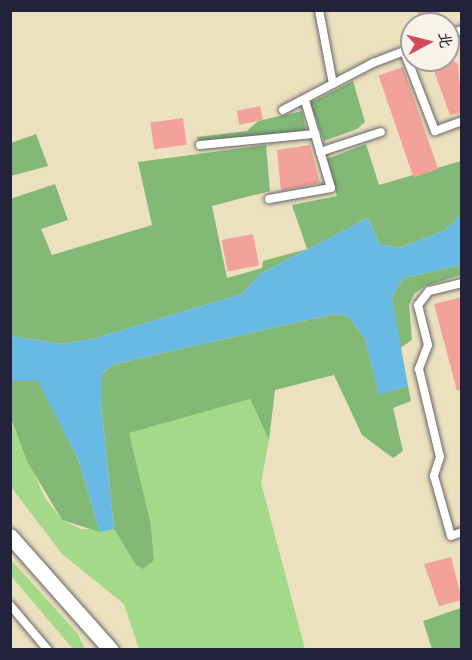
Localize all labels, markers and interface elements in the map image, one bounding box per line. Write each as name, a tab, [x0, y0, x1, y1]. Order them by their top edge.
north arrow	[400, 12, 460, 72]
text: 北	[435, 31, 457, 49]

